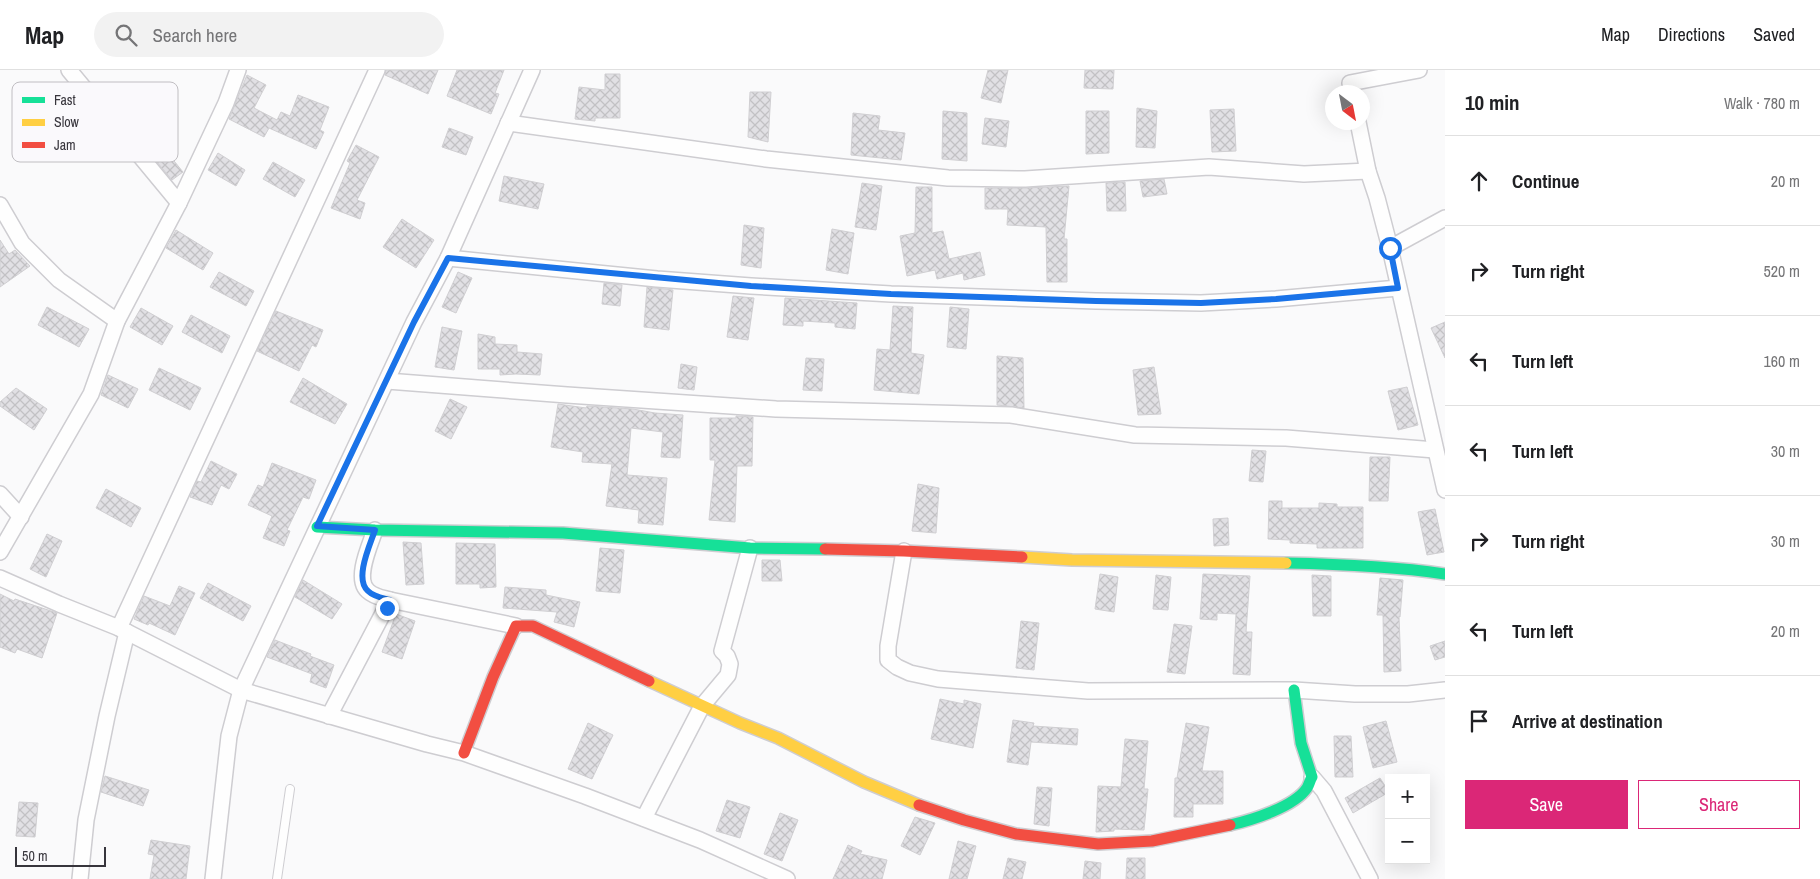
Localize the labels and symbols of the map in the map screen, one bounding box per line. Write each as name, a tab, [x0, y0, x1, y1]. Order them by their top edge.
legend	[12, 82, 178, 162]
north arrow	[1325, 85, 1370, 130]
text: Fast	[54, 91, 76, 109]
text: Slow	[54, 113, 80, 131]
text: Jam	[54, 136, 76, 154]
route start	[1379, 237, 1402, 260]
route end	[376, 597, 399, 620]
scale bar	[15, 844, 106, 867]

